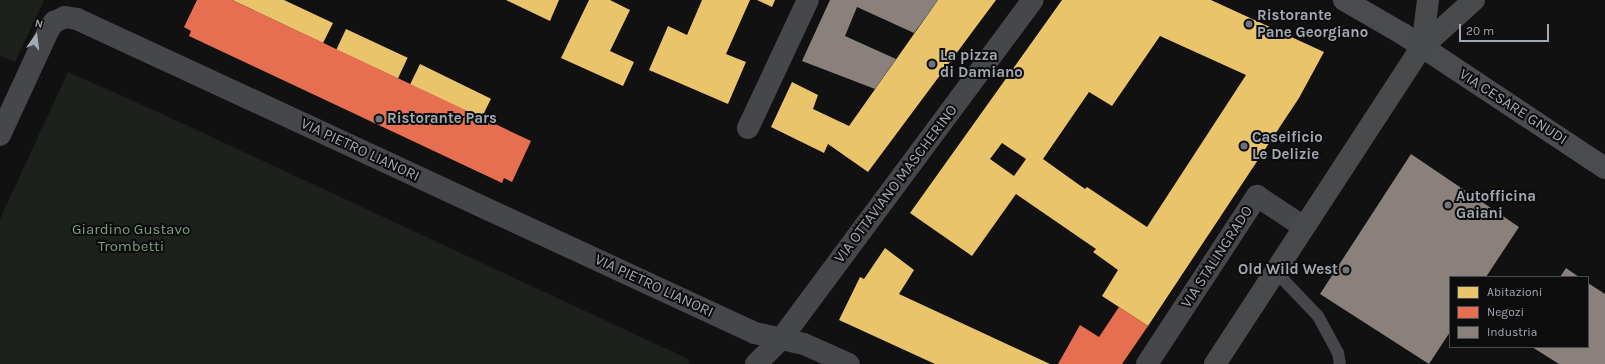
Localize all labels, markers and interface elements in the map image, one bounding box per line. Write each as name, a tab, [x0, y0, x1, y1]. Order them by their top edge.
place label: Ristorante Pane Georgiano	[1257, 6, 1368, 41]
north arrow	[16, 16, 56, 56]
scale bar	[1461, 16, 1551, 42]
text: N	[34, 17, 44, 31]
marker: Ristorante Pane Georgiano	[1244, 19, 1254, 29]
text: 20 m	[1466, 24, 1494, 38]
place label: La pizza di Damiano	[940, 46, 1023, 81]
marker: La pizza di Damiano	[927, 59, 937, 69]
street label: VIA CESARE GNUDI	[1456, 65, 1570, 149]
street label: VIA OTTAVIANO MASCHERINO	[831, 101, 961, 267]
place label: Ristorante Pars	[387, 110, 497, 128]
marker: Ristorante Pars	[374, 114, 384, 124]
street label: VIA PIETRO LIANORI	[298, 115, 422, 185]
place label: Caseificio Le Delizie	[1252, 128, 1323, 163]
marker: Caseificio Le Delizie	[1239, 141, 1249, 151]
place label: Autofficina Gaiani	[1456, 187, 1536, 222]
marker: Autofficina Gaiani	[1443, 200, 1453, 210]
street label: VIA STALINGRADO	[1177, 203, 1257, 311]
park label: Giardino Gustavo Trombetti	[72, 220, 190, 255]
street label: VIA PIETRO LIANORI	[592, 251, 716, 321]
place label: Old Wild West	[1238, 261, 1338, 279]
marker: Old Wild West	[1341, 265, 1351, 275]
legend	[1449, 276, 1589, 348]
text: Abitazioni	[1487, 285, 1542, 299]
text: Negozi	[1487, 305, 1524, 319]
text: Industria	[1487, 325, 1537, 339]

